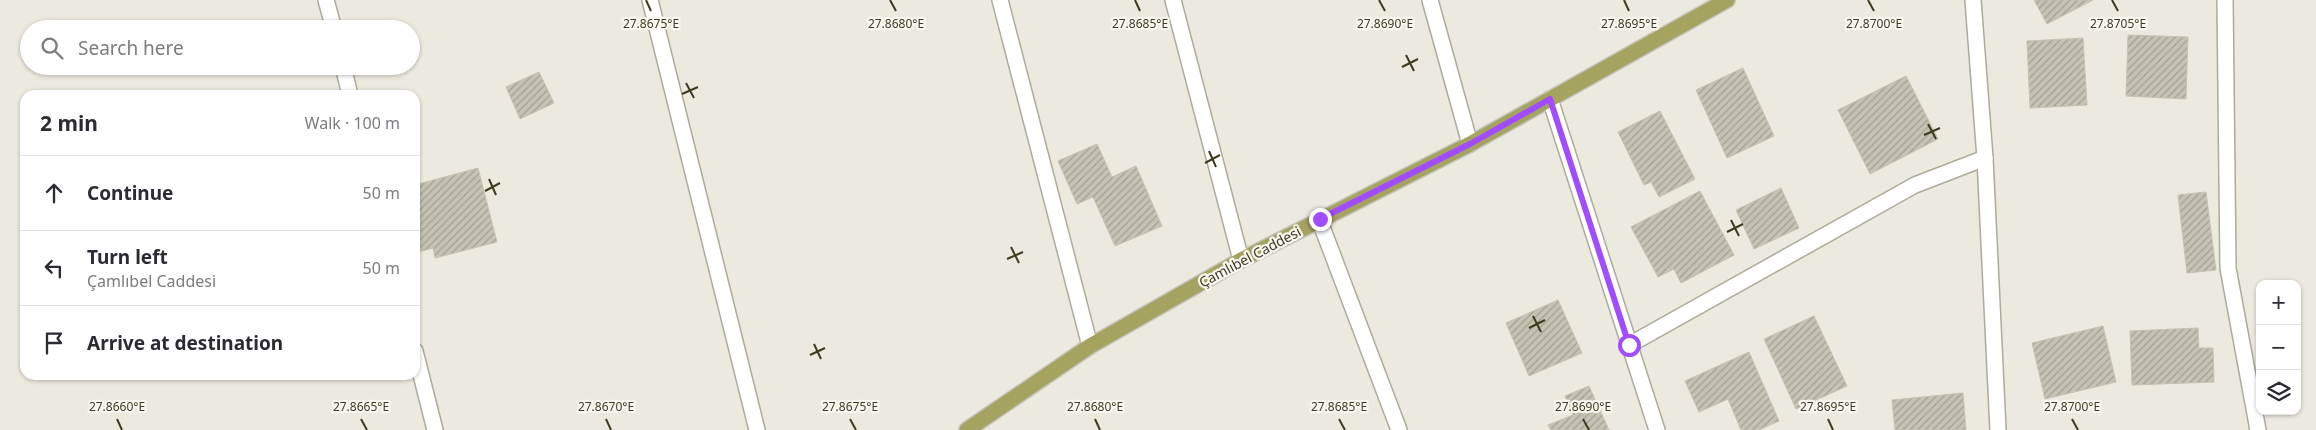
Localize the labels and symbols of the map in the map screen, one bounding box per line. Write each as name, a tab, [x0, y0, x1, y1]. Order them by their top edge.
text: 27.8675°E	[623, 15, 679, 32]
text: 27.8680°E	[868, 15, 924, 32]
text: 27.8685°E	[1112, 15, 1168, 32]
text: 27.8690°E	[1357, 15, 1413, 32]
text: 27.8695°E	[1601, 15, 1657, 32]
text: 27.8700°E	[1846, 15, 1902, 32]
text: 27.8705°E	[2090, 15, 2146, 32]
route end	[1309, 208, 1332, 231]
street label: Çamlıbel Caddesi	[1195, 222, 1304, 291]
route start	[1618, 334, 1641, 357]
text: 27.8660°E	[89, 398, 145, 415]
text: 27.8665°E	[333, 398, 389, 415]
text: 27.8670°E	[578, 398, 634, 415]
text: 27.8675°E	[822, 398, 878, 415]
text: 27.8680°E	[1067, 398, 1123, 415]
text: 27.8685°E	[1311, 398, 1367, 415]
text: 27.8690°E	[1555, 398, 1611, 415]
text: 27.8695°E	[1800, 398, 1856, 415]
text: 27.8700°E	[2044, 398, 2100, 415]

